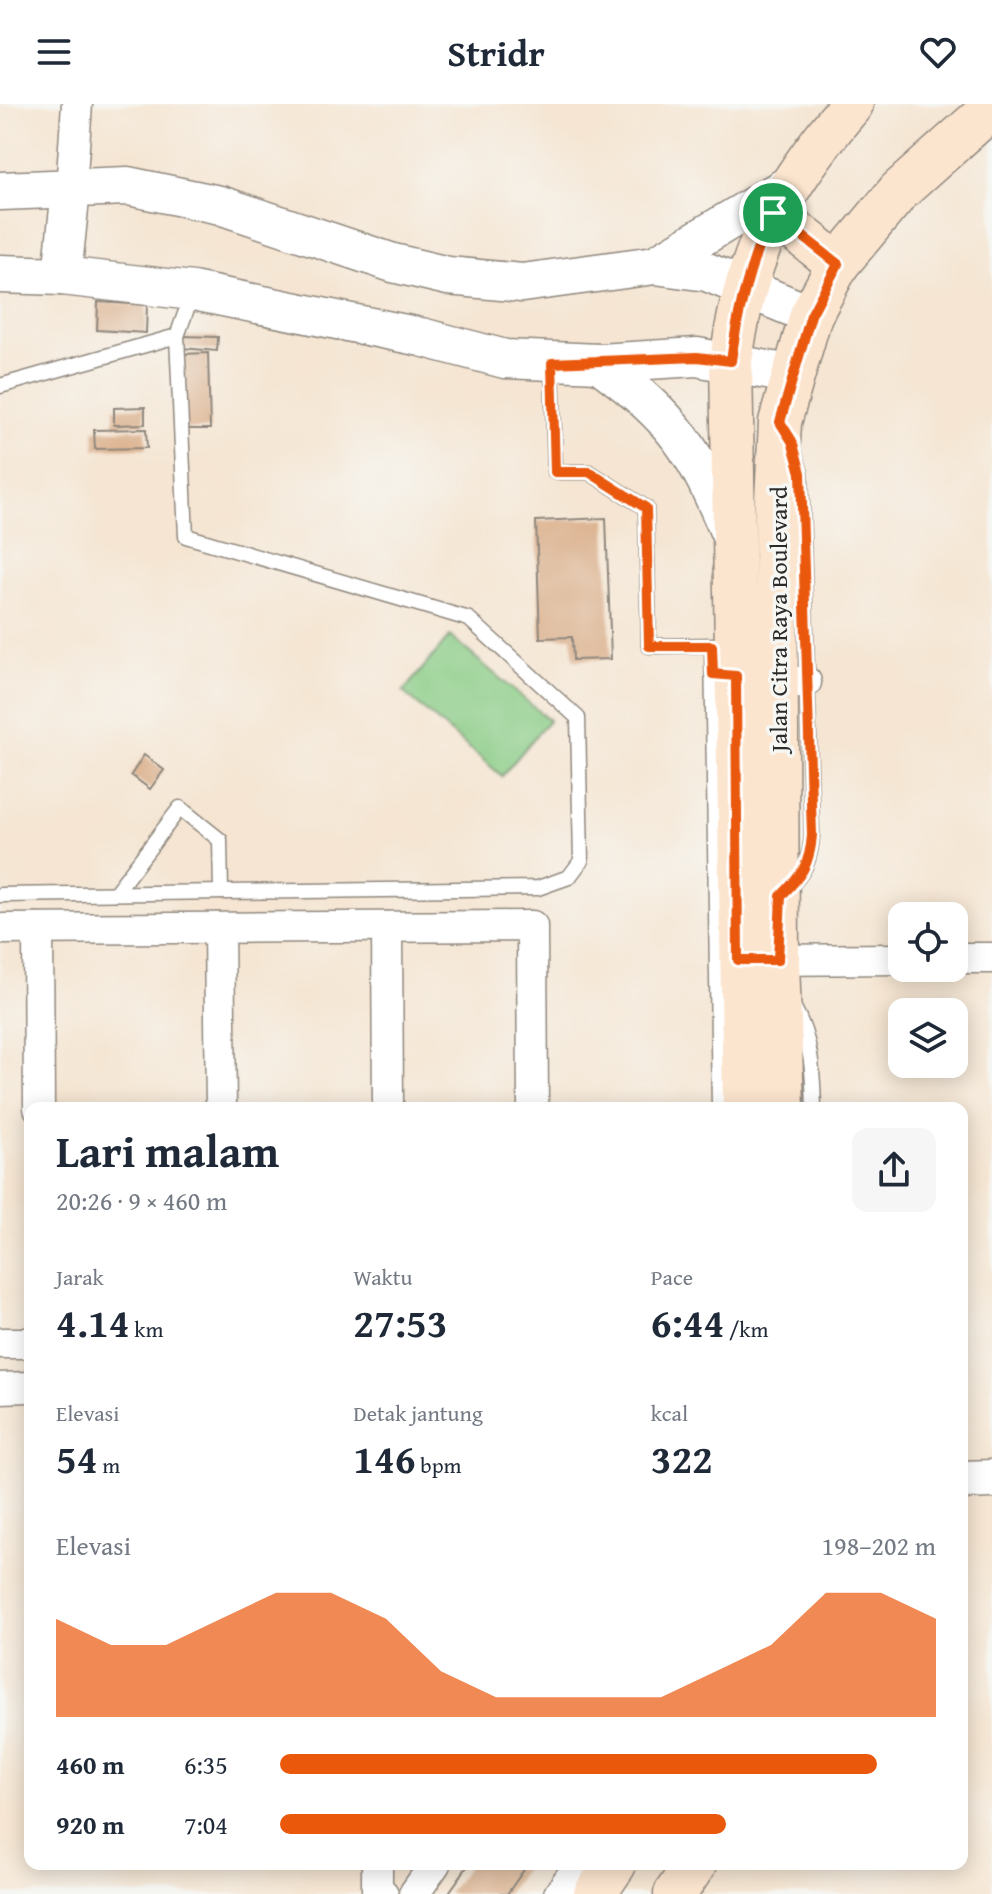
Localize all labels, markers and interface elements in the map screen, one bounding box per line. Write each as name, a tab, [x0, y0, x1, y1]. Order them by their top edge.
text: Stridr	[447, 26, 545, 79]
icon: menu	[32, 30, 76, 74]
icon: heart	[916, 30, 960, 74]
pin	[739, 179, 807, 247]
icon: arrive	[751, 191, 795, 235]
street label: Jalan Citra Raya Boulevard	[761, 486, 796, 755]
map controls	[888, 902, 968, 1078]
button: locate	[888, 902, 968, 982]
button: layers	[888, 998, 968, 1078]
text: Lari malam	[56, 1119, 279, 1183]
button: share	[852, 1128, 936, 1212]
text: 20:26 · 9 × 460 m	[56, 1181, 227, 1220]
text: Jarak	[56, 1261, 104, 1293]
text: Waktu	[353, 1261, 412, 1293]
text: Pace	[651, 1261, 693, 1293]
text: 4.14	[56, 1293, 129, 1352]
text: 27:53	[353, 1293, 448, 1352]
text: 6:44	[651, 1293, 724, 1352]
text: km	[129, 1313, 163, 1345]
text: /km	[724, 1313, 769, 1345]
text: Elevasi	[56, 1397, 119, 1429]
text: Detak jantung	[353, 1397, 483, 1429]
text: kcal	[651, 1397, 688, 1429]
text: 54	[56, 1429, 97, 1488]
text: 146	[353, 1429, 416, 1488]
text: 322	[651, 1429, 713, 1488]
text: m	[97, 1449, 120, 1481]
text: bpm	[416, 1449, 462, 1481]
text: Elevasi	[56, 1526, 131, 1565]
text: 198–202 m	[822, 1526, 936, 1565]
text: 460 m	[56, 1745, 124, 1784]
text: 6:35	[184, 1745, 228, 1784]
text: 920 m	[56, 1805, 124, 1844]
text: 7:04	[184, 1805, 228, 1844]

